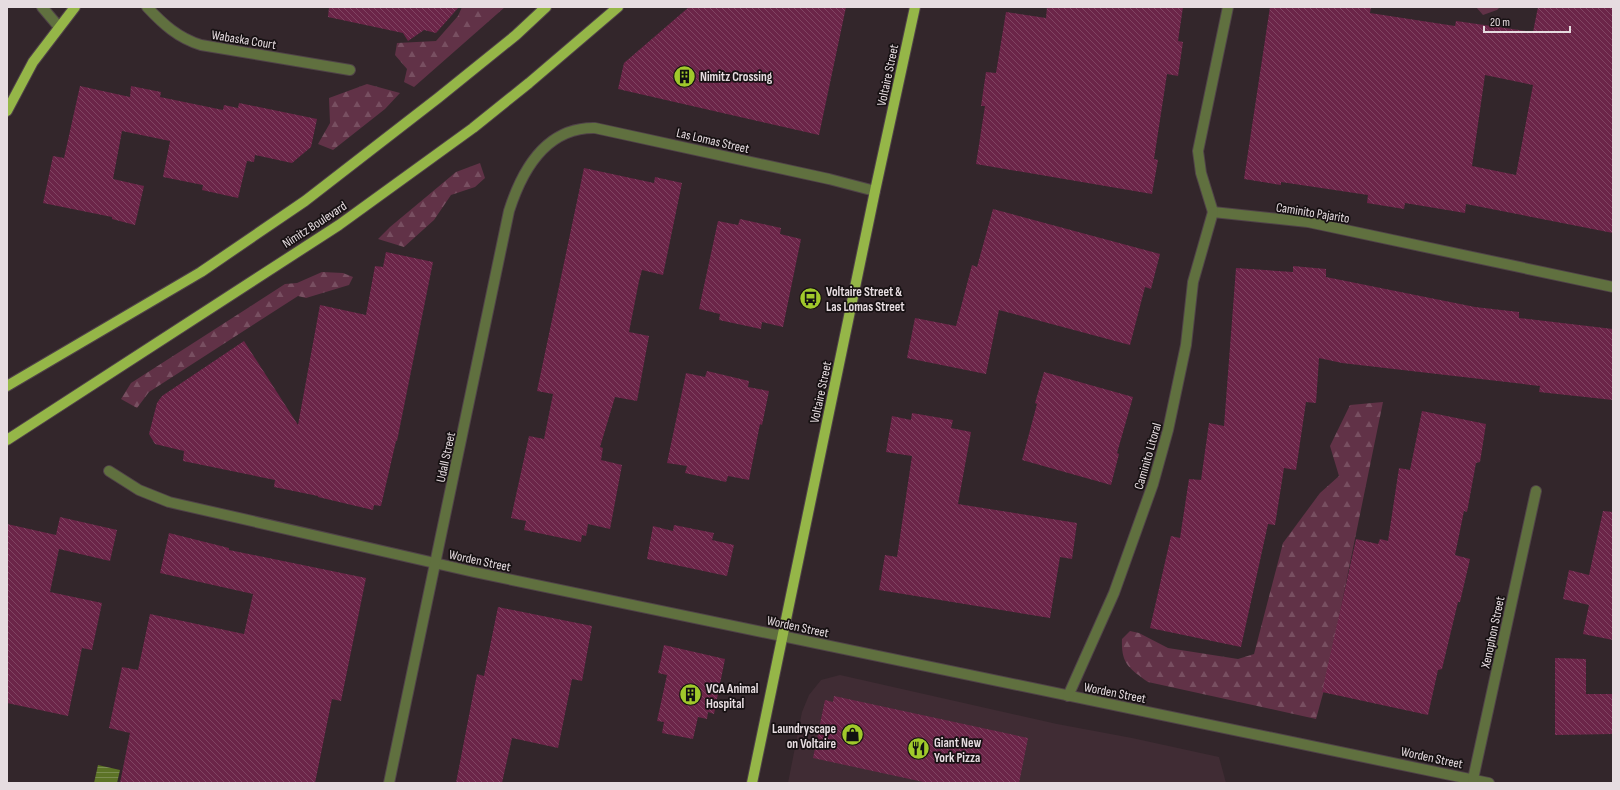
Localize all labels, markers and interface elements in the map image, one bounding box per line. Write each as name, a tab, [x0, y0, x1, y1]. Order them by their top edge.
scale bar	[1484, 8, 1570, 34]
text: 20 m	[1490, 15, 1510, 30]
street label: Wabaska Court	[210, 27, 277, 53]
street label: Voltaire Street	[874, 43, 902, 108]
building icon: Nimitz Crossing	[672, 63, 698, 89]
place label: Nimitz Crossing	[700, 69, 773, 85]
street label: Las Lomas Street	[675, 125, 751, 157]
street label: Nimitz Boulevard	[279, 198, 350, 252]
street label: Caminito Pajarito	[1275, 199, 1351, 227]
place label: Voltaire Street & Las Lomas Street	[826, 284, 905, 315]
bus stop icon: Voltaire Street & Las Lomas Street	[798, 285, 824, 311]
street label: Voltaire Street	[807, 360, 835, 425]
street label: Caminito Litoral	[1131, 421, 1165, 491]
street label: Udall Street	[433, 430, 459, 484]
street label: Worden Street	[447, 547, 512, 575]
street label: Xenophon Street	[1477, 595, 1508, 670]
street label: Worden Street	[765, 613, 830, 641]
street label: Worden Street	[1082, 679, 1147, 707]
place label: VCA Animal Hospital	[706, 681, 759, 712]
building icon: VCA Animal Hospital	[677, 682, 703, 708]
place label: Laundryscape on Voltaire	[772, 721, 836, 752]
shop icon: Laundryscape on Voltaire	[839, 722, 865, 748]
place label: Giant New York Pizza	[934, 735, 981, 766]
restaurant icon: Giant New York Pizza	[905, 736, 931, 762]
street label: Worden Street	[1399, 744, 1464, 772]

